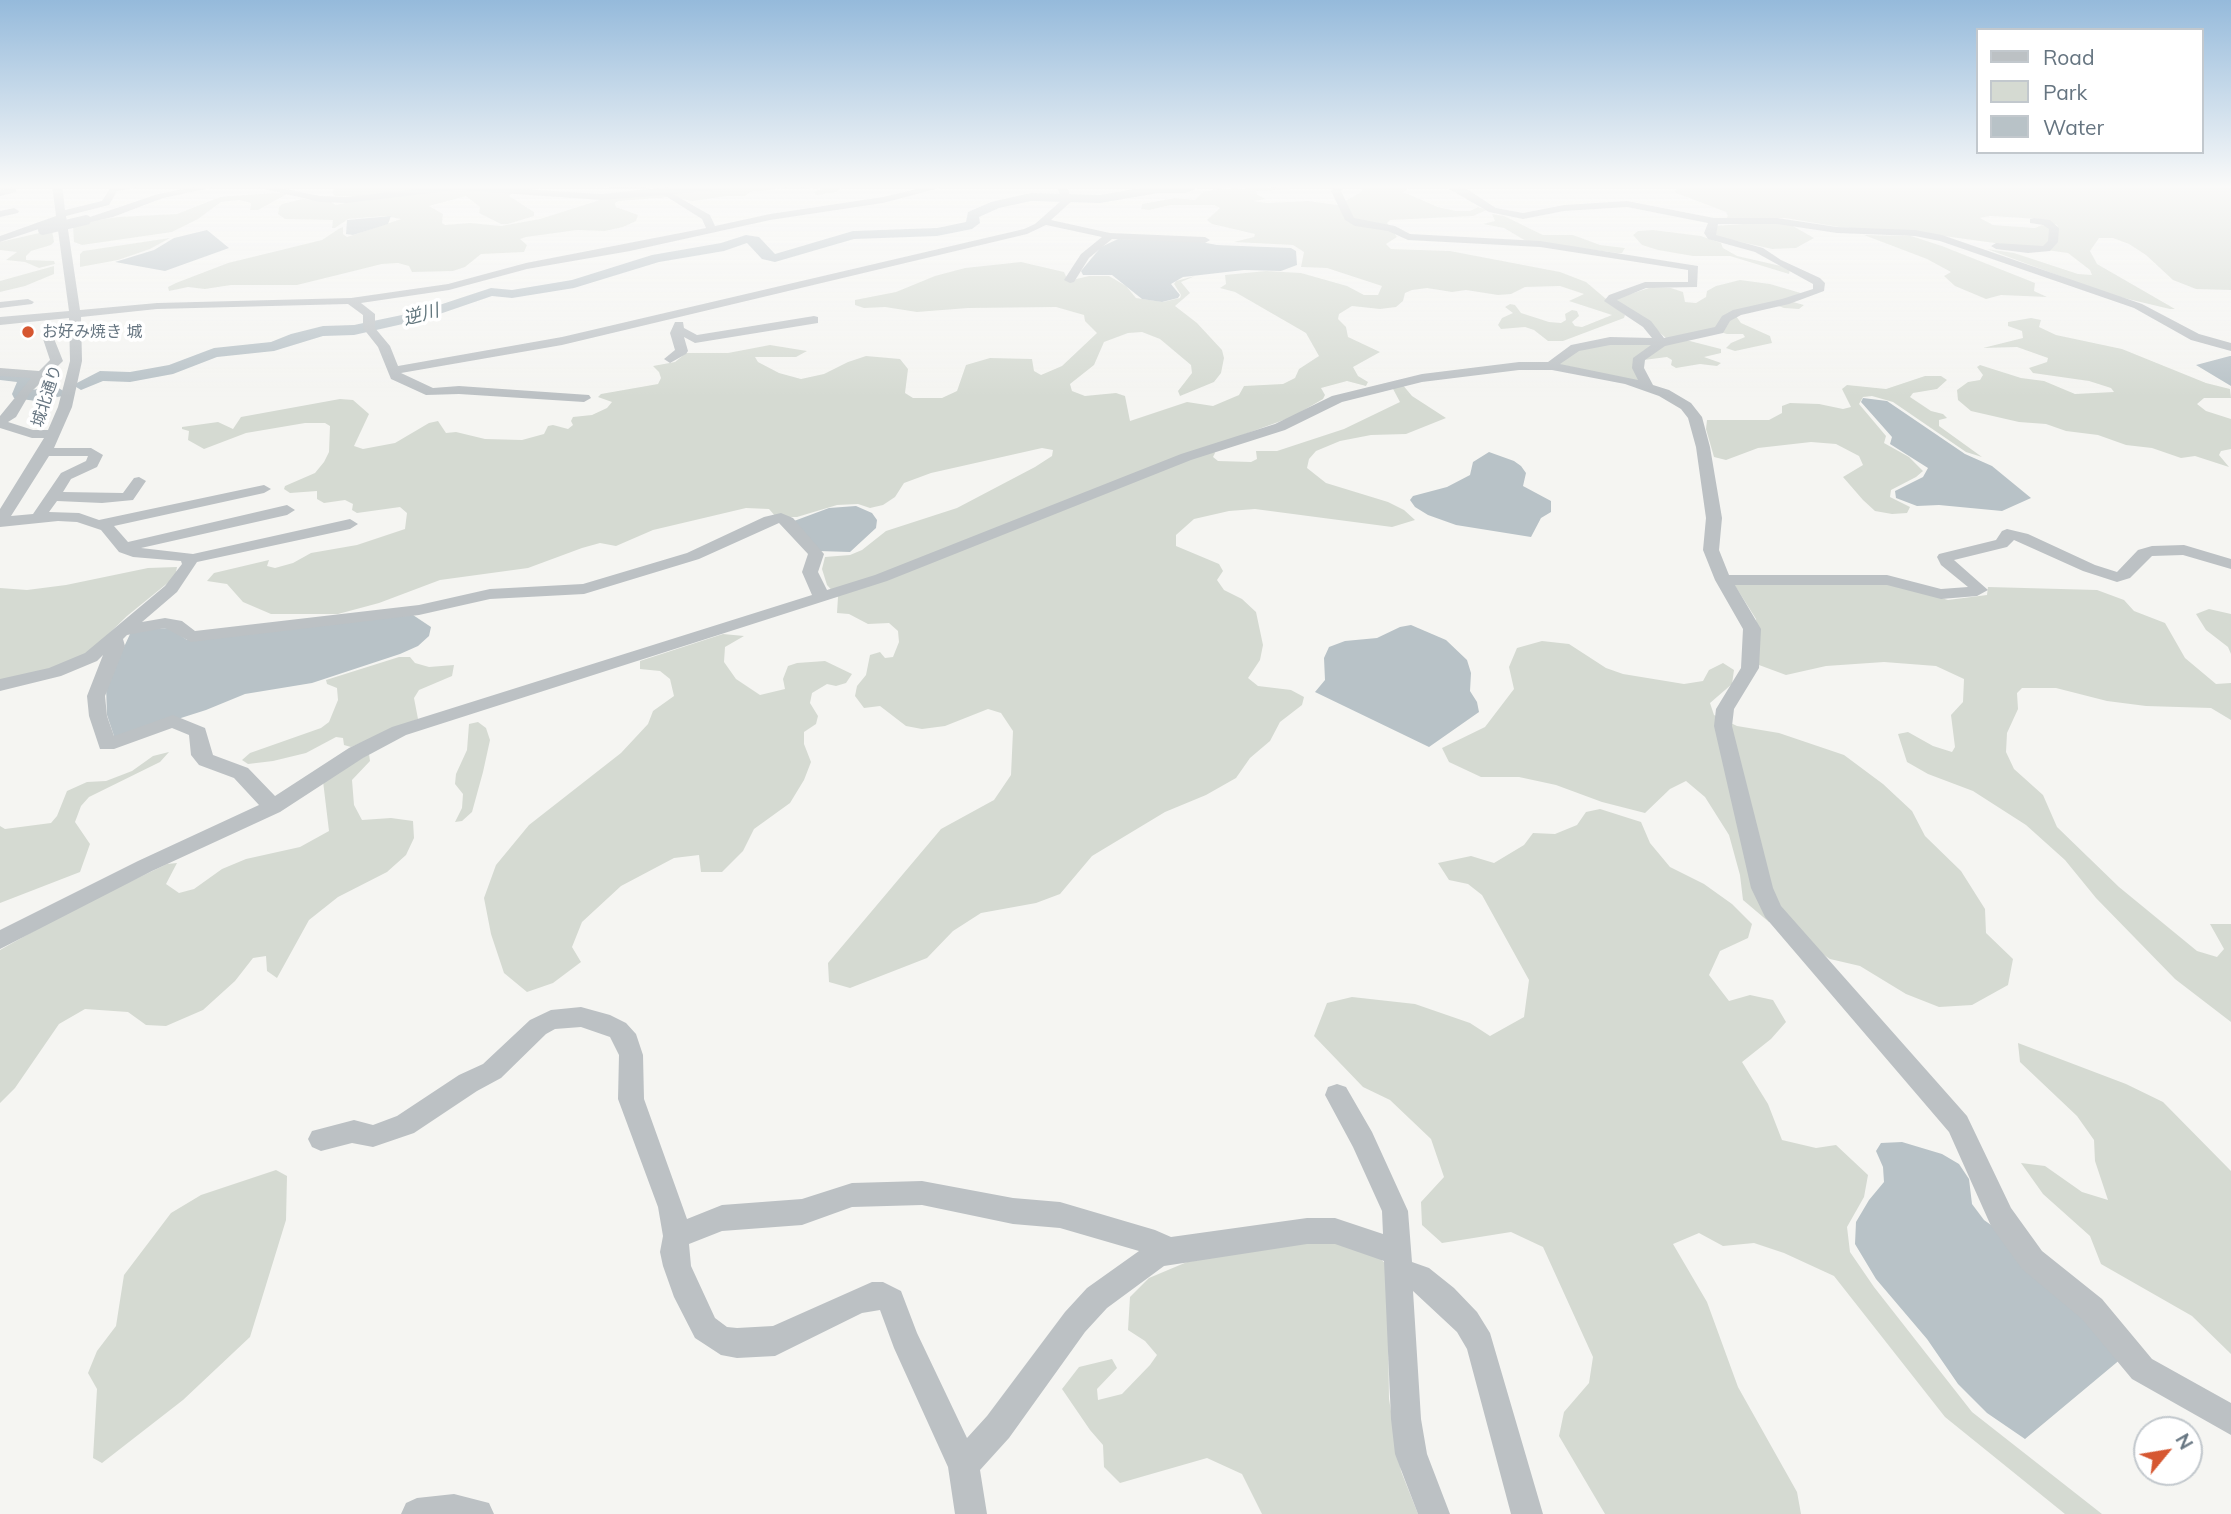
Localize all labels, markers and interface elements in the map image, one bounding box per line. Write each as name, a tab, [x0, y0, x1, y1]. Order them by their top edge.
legend	[1976, 28, 2203, 154]
text: Road	[2043, 44, 2094, 70]
text: Park	[2043, 79, 2087, 105]
text: Water	[2043, 114, 2104, 140]
water label: 逆川	[401, 300, 441, 330]
place label: お好み焼き 城	[42, 322, 142, 342]
marker: お好み焼き 城	[20, 324, 36, 340]
street label: 城北通り	[28, 363, 66, 429]
north arrow	[2133, 1416, 2203, 1486]
text: N	[2170, 1429, 2198, 1454]

